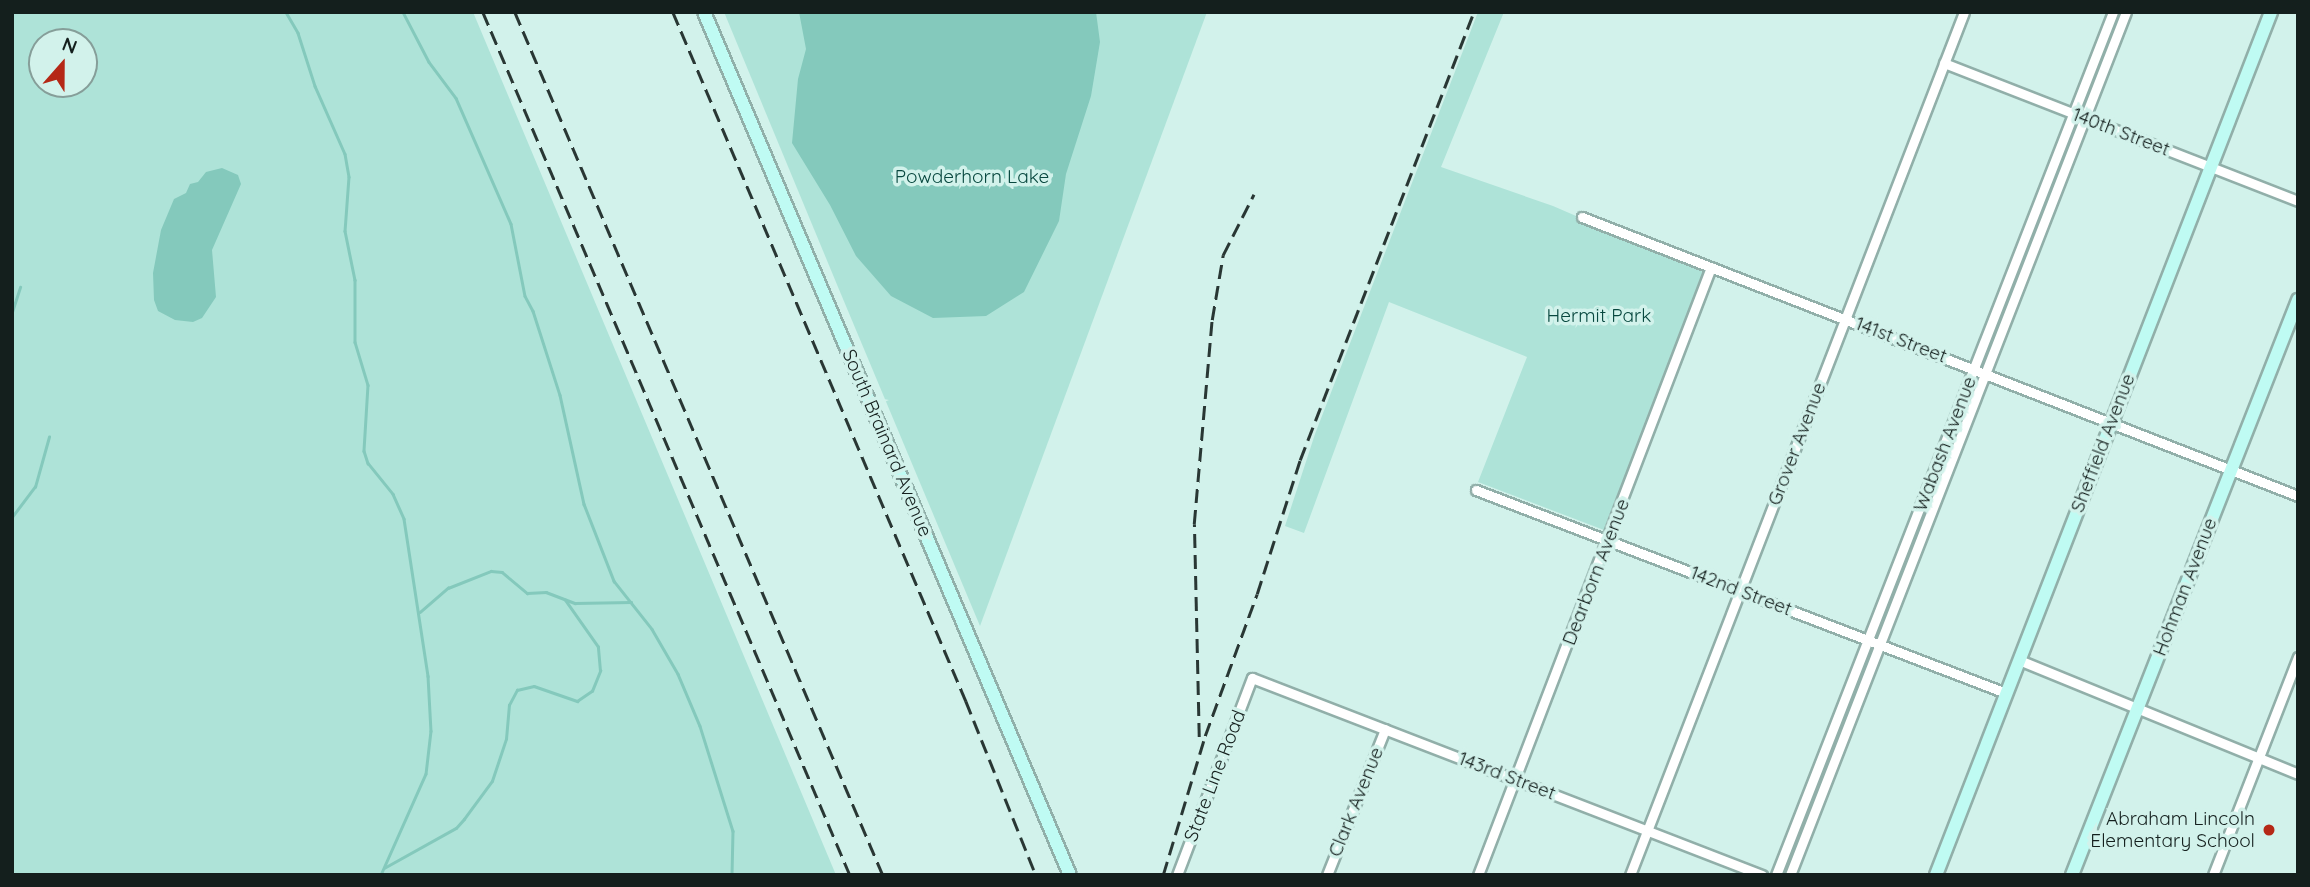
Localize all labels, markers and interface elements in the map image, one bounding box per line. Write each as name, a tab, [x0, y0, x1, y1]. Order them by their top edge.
north arrow	[28, 28, 98, 98]
text: N	[59, 32, 81, 59]
street label: 140th Street	[2069, 103, 2173, 161]
park label: Powderhorn Lake	[895, 166, 1049, 188]
park label: Hermit Park	[1547, 305, 1651, 327]
street label: 141st Street	[1852, 312, 1950, 368]
street label: South Brainard Avenue	[837, 346, 937, 540]
street label: Sheffield Avenue	[2066, 371, 2140, 515]
street label: Wabash Avenue	[1909, 373, 1981, 515]
street label: Grover Avenue	[1763, 379, 1831, 509]
street label: Dearborn Avenue	[1558, 496, 1634, 648]
street label: Hohman Avenue	[2148, 515, 2222, 659]
street label: 142nd Street	[1687, 561, 1795, 621]
street label: State Line Road	[1179, 707, 1251, 845]
street label: Clark Avenue	[1324, 744, 1388, 860]
street label: 143rd Street	[1455, 747, 1559, 805]
place label: Abraham Lincoln Elementary School	[2090, 808, 2255, 852]
marker: Abraham Lincoln Elementary School	[2261, 822, 2277, 838]

